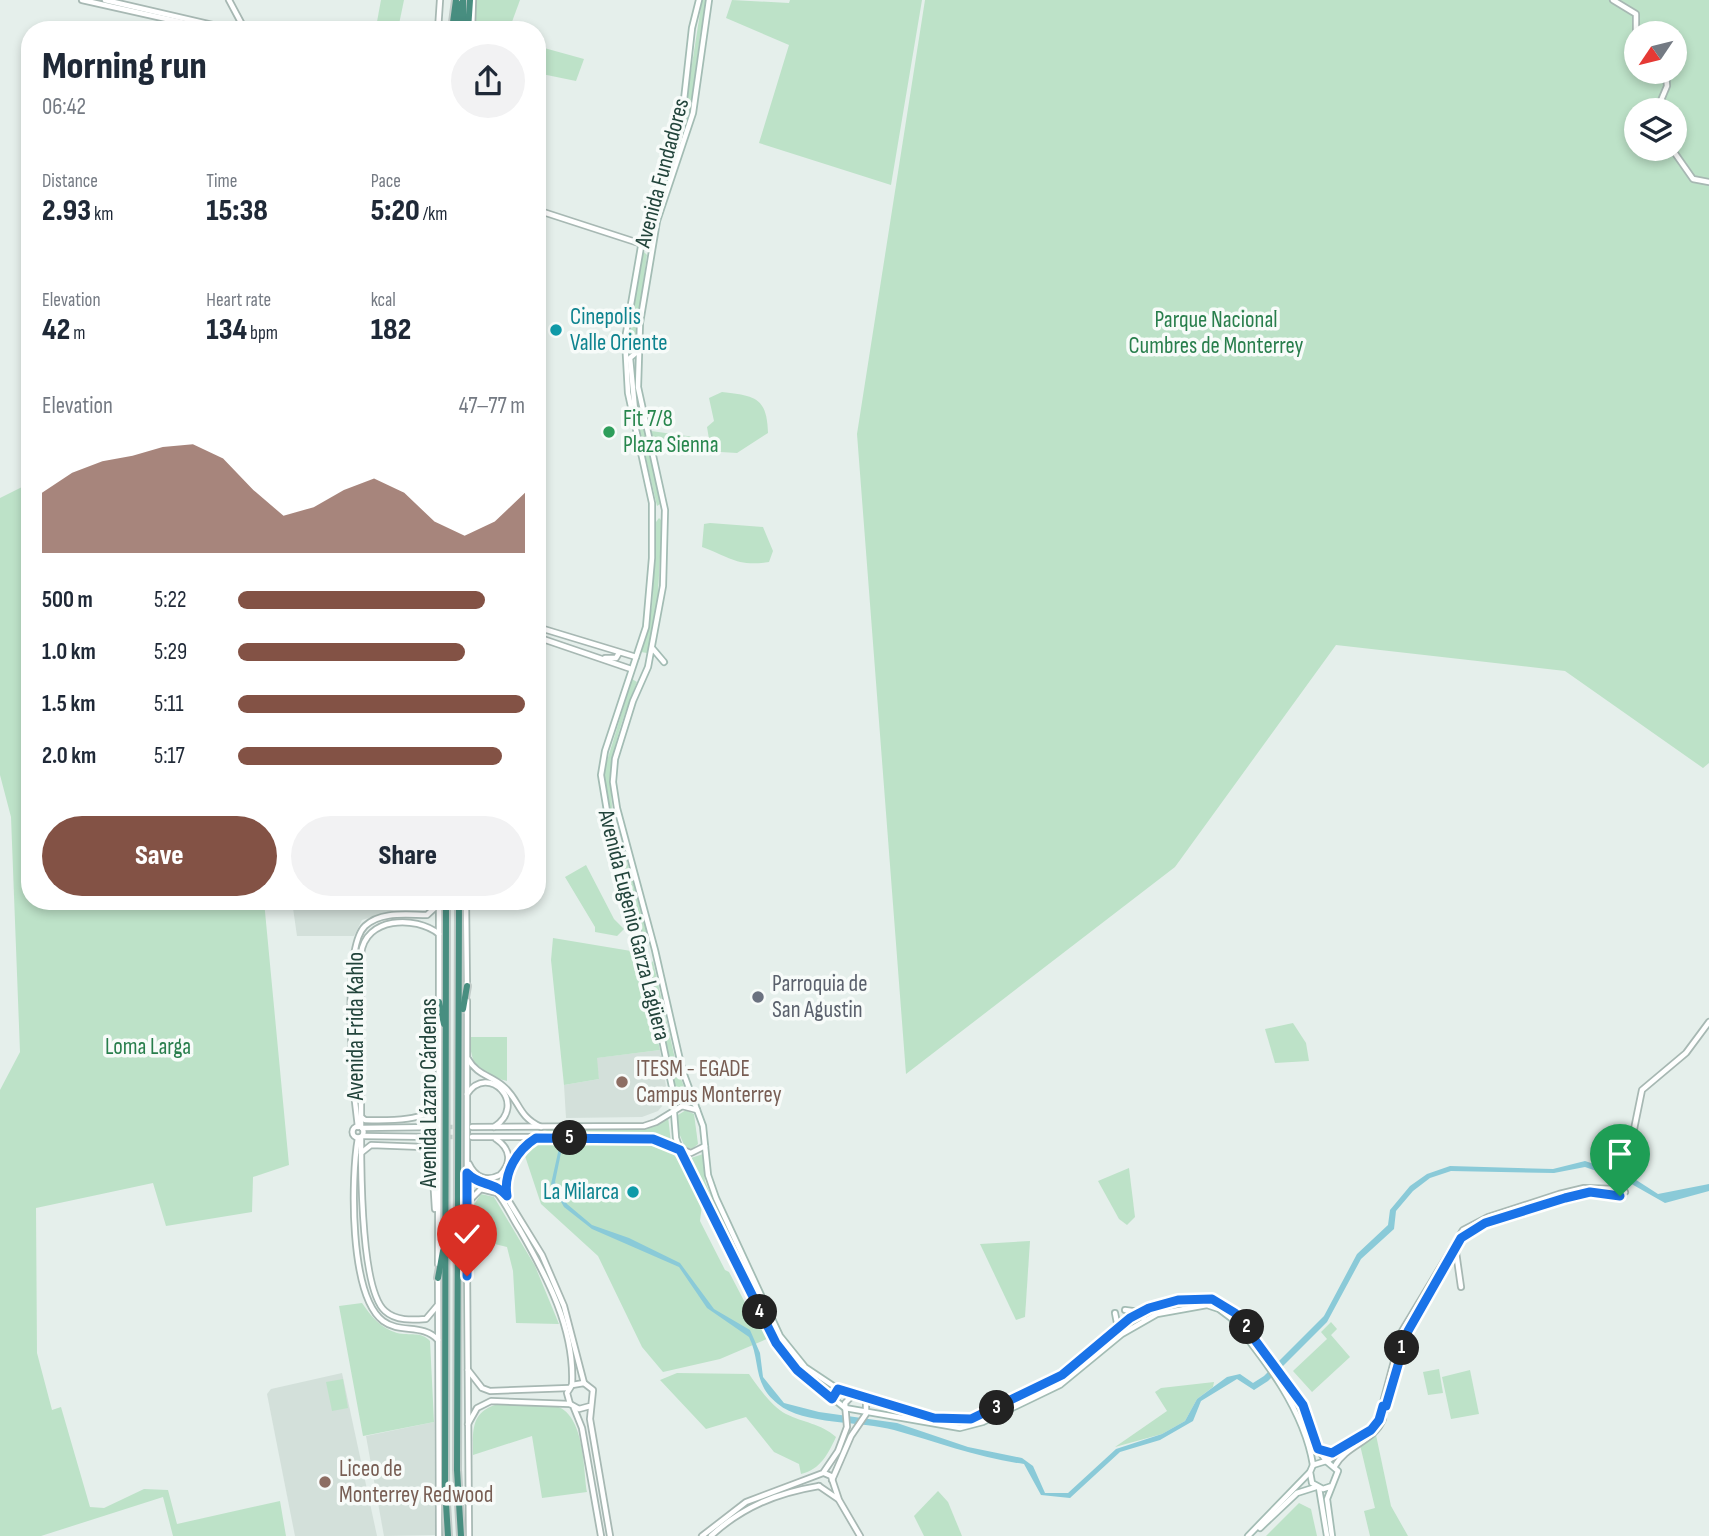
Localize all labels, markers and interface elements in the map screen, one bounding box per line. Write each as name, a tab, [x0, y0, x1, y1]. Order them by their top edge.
north arrow	[1624, 21, 1687, 84]
map controls	[1624, 21, 1687, 161]
text: Morning run	[42, 44, 207, 89]
button: share	[451, 44, 525, 118]
text: 06:42	[42, 93, 86, 121]
street label: Avenida Fundadores	[628, 95, 695, 252]
button: layers	[1624, 98, 1687, 161]
text: Distance	[42, 170, 98, 193]
text: Time	[206, 170, 237, 193]
text: Pace	[371, 170, 401, 193]
text: 2.93	[42, 193, 91, 229]
text: 15:38	[206, 193, 268, 229]
text: 5:20	[371, 193, 420, 229]
text: km	[91, 203, 114, 226]
text: /km	[420, 203, 447, 226]
text: Elevation	[42, 289, 101, 312]
text: Heart rate	[206, 289, 271, 312]
text: kcal	[371, 289, 396, 312]
place label: Cinepolis Valle Oriente	[570, 303, 668, 357]
park label: Parque Nacional Cumbres de Monterrey	[1129, 306, 1304, 360]
text: 42	[42, 312, 70, 348]
text: 134	[206, 312, 247, 348]
text: 182	[371, 312, 411, 348]
text: m	[70, 322, 85, 345]
text: bpm	[247, 322, 278, 345]
marker: Cinepolis Valle Oriente	[548, 322, 564, 338]
text: Elevation	[42, 392, 113, 420]
text: 47–77 m	[459, 392, 525, 420]
place label: Fit 7/8 Plaza Sienna	[623, 405, 719, 459]
marker: Fit 7/8 Plaza Sienna	[601, 424, 617, 440]
text: 500 m	[42, 586, 93, 614]
text: 5:22	[154, 586, 187, 614]
text: 1.0 km	[42, 638, 96, 666]
text: 5:29	[154, 638, 187, 666]
text: 1.5 km	[42, 690, 95, 718]
text: 5:11	[154, 690, 184, 718]
text: 2.0 km	[42, 742, 96, 770]
text: 5:17	[154, 742, 185, 770]
street label: Avenida Eugenio Garza Lagüera	[592, 806, 676, 1043]
button: Save	[42, 816, 277, 896]
button: Share	[291, 816, 525, 896]
street label: Avenida Frida Kahlo	[342, 952, 370, 1101]
place label: Parroquia de San Agustin	[772, 970, 867, 1024]
marker: Parroquia de San Agustin	[750, 989, 766, 1005]
street label: Avenida Lázaro Cárdenas	[415, 998, 443, 1189]
park label: Loma Larga	[105, 1033, 191, 1061]
place label: ITESM - EGADE Campus Monterrey	[636, 1055, 782, 1109]
marker: ITESM - EGADE Campus Monterrey	[614, 1074, 630, 1090]
pin: 5	[552, 1120, 588, 1156]
pin	[1590, 1124, 1650, 1196]
text: 5	[565, 1126, 574, 1149]
icon: arrive	[1601, 1135, 1639, 1173]
place label: La Milarca	[543, 1178, 619, 1206]
marker: La Milarca	[625, 1184, 641, 1200]
pin	[437, 1204, 497, 1276]
icon: check	[448, 1215, 486, 1253]
pin: 4	[742, 1294, 778, 1330]
text: 4	[755, 1300, 764, 1323]
pin: 2	[1230, 1310, 1264, 1344]
text: 2	[1242, 1315, 1251, 1338]
pin: 1	[1384, 1330, 1420, 1366]
text: 1	[1398, 1336, 1405, 1359]
pin: 3	[979, 1390, 1014, 1426]
text: 3	[992, 1396, 1001, 1419]
place label: Liceo de Monterrey Redwood	[339, 1455, 493, 1509]
marker: Liceo de Monterrey Redwood	[317, 1474, 333, 1490]

